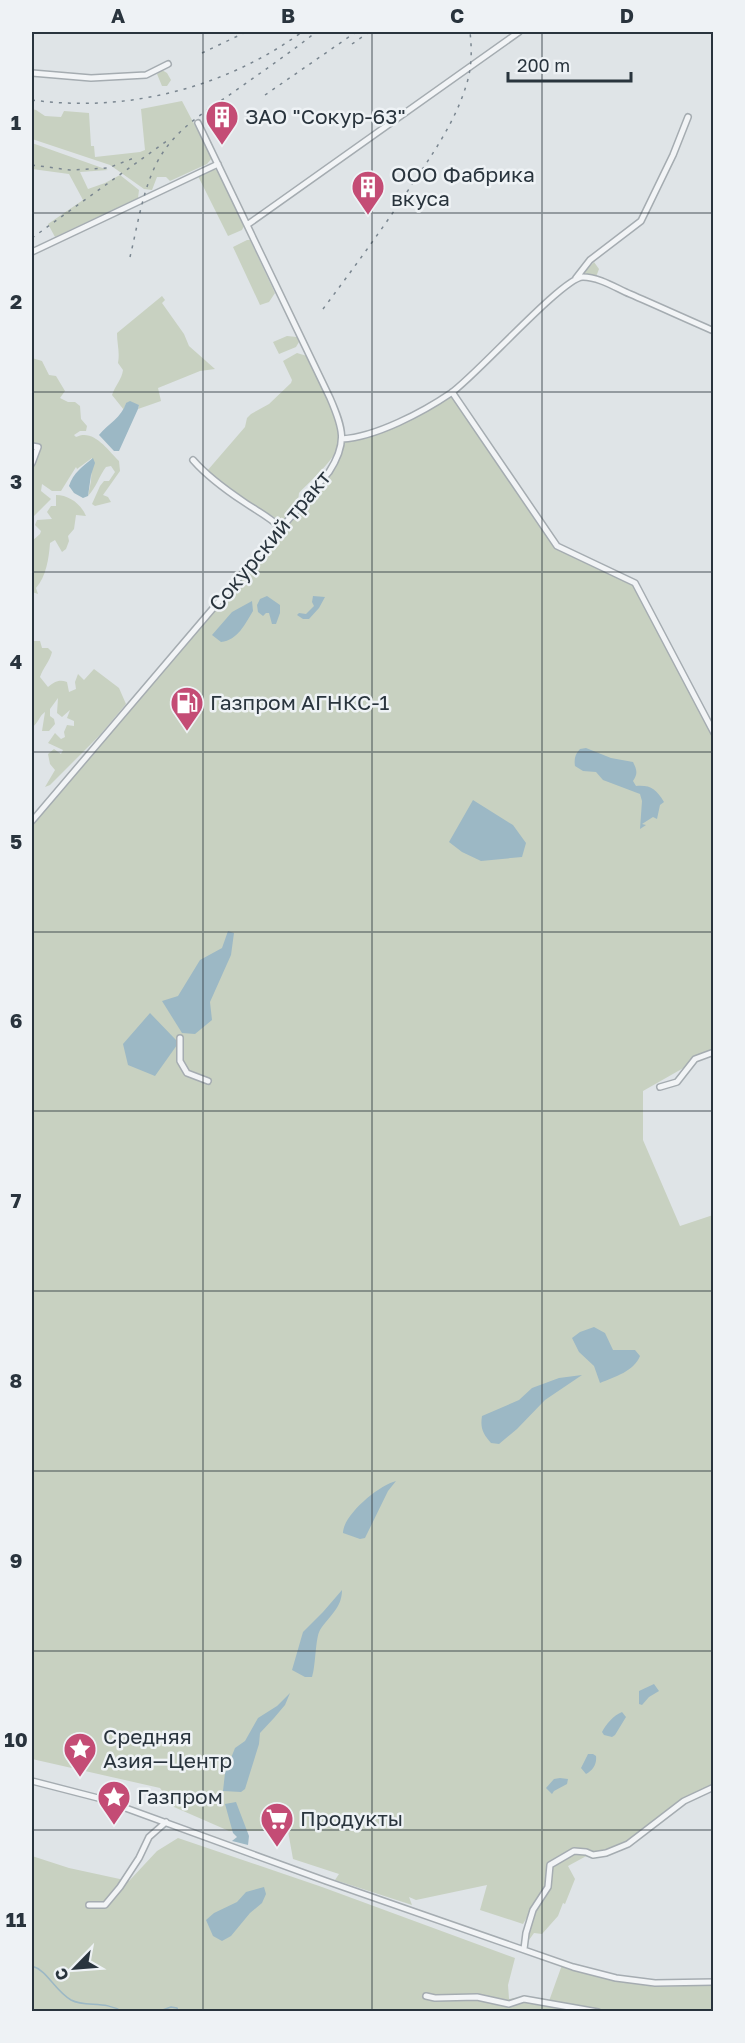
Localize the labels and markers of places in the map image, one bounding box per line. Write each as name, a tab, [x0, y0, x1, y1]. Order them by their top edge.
building icon: ЗАО "Сокур-63"	[204, 99, 240, 146]
place label: ЗАО "Сокур-63"	[245, 103, 406, 129]
place label: ООО Фабрика вкуса	[391, 161, 535, 211]
building icon: ООО Фабрика вкуса	[350, 169, 386, 216]
fuel station icon: Газпром АГНКС-1	[169, 685, 205, 732]
place label: Газпром АГНКС-1	[210, 689, 390, 715]
place label: Средняя Азия—Центр	[103, 1723, 232, 1773]
place icon: Средняя Азия—Центр	[62, 1731, 98, 1778]
place icon: Газпром	[96, 1779, 132, 1826]
place label: Газпром	[137, 1783, 223, 1809]
supermarket icon: Продукты	[259, 1801, 295, 1848]
place label: Продукты	[300, 1805, 403, 1831]

